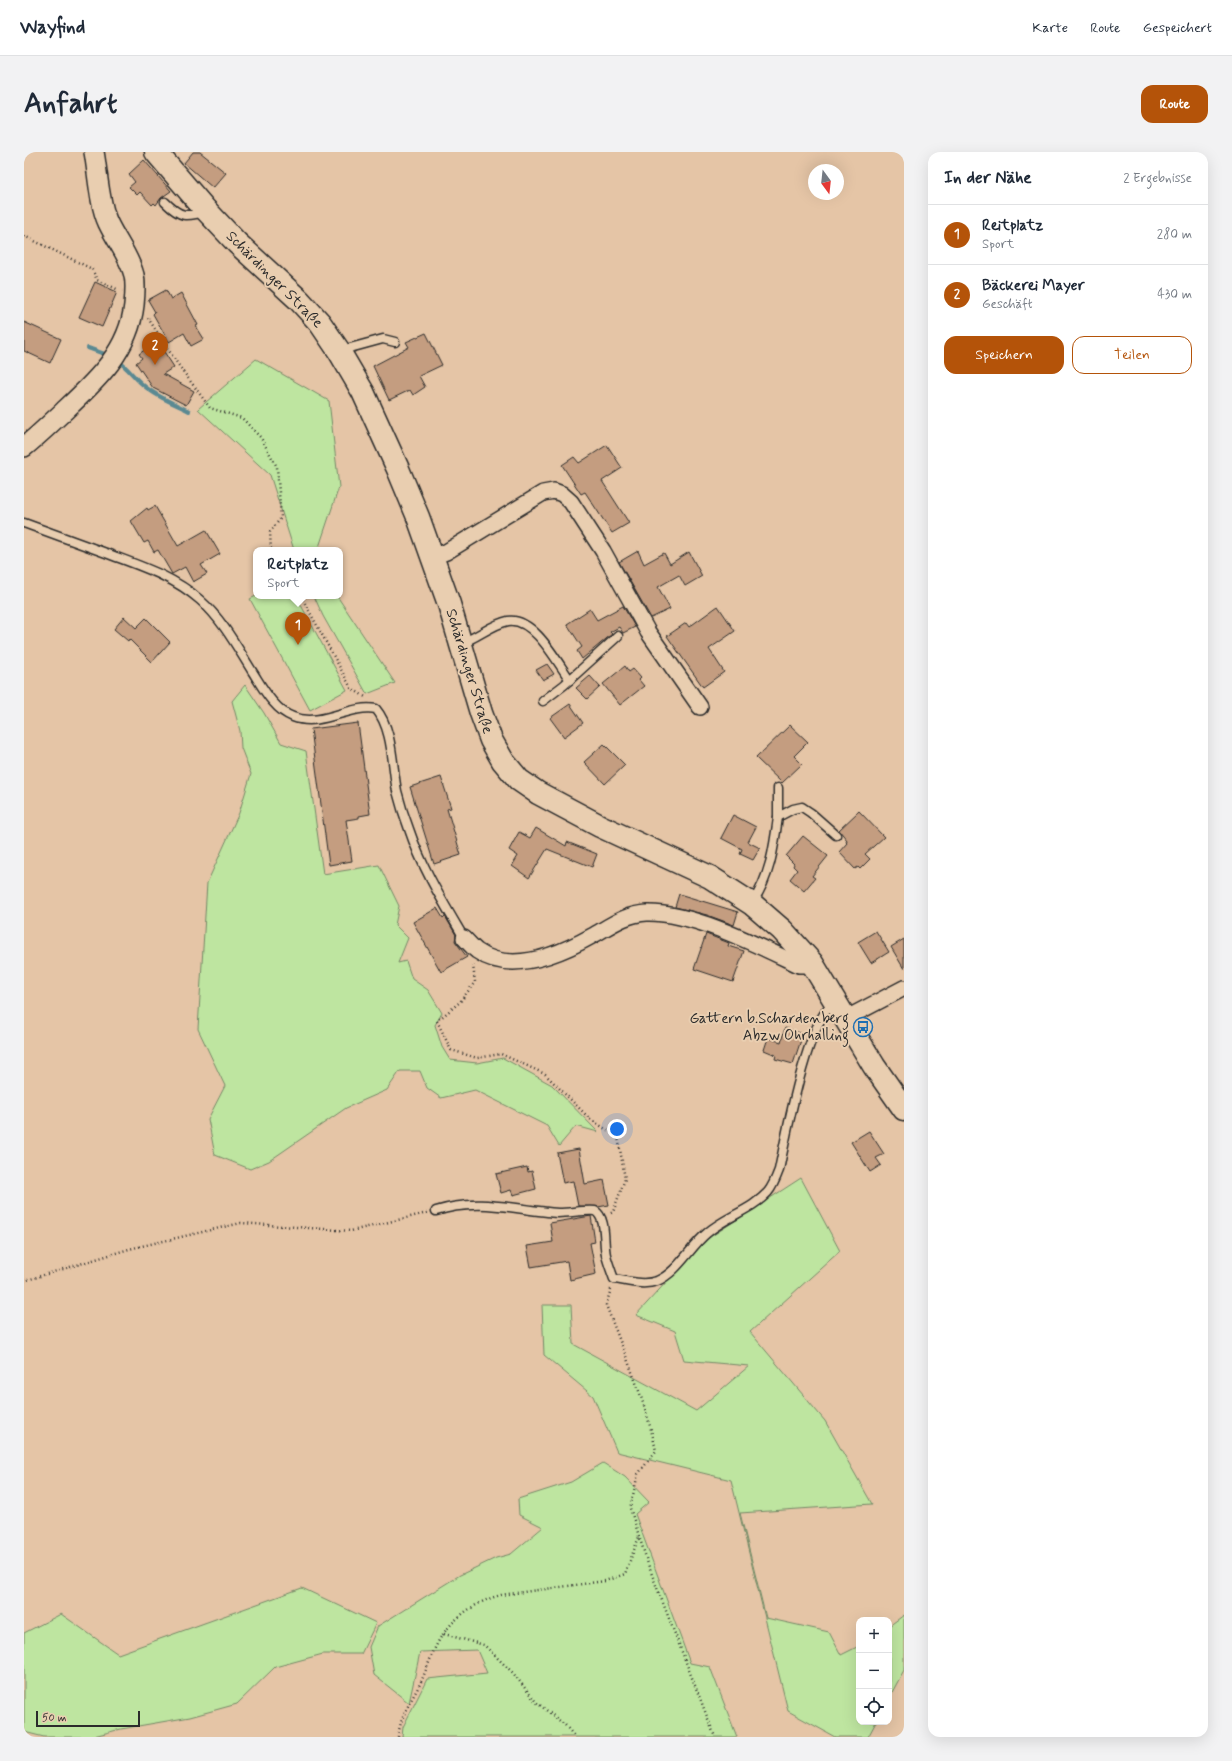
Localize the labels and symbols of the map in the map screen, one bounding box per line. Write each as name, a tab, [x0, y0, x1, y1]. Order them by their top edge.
north arrow	[808, 164, 844, 200]
street label: Schärdinger Straße	[221, 227, 327, 333]
pin: 2	[142, 332, 168, 365]
street label: Schärdinger Straße	[441, 606, 498, 736]
pin: 1	[285, 612, 311, 645]
place label: Gattern b.Schardenberg Abzw Ohrhalling	[689, 1009, 849, 1047]
bus stop icon: Gattern b.Schardenberg Abzw Ohrhalling	[852, 1016, 874, 1038]
your location	[607, 1119, 627, 1139]
scale bar	[36, 1709, 140, 1728]

